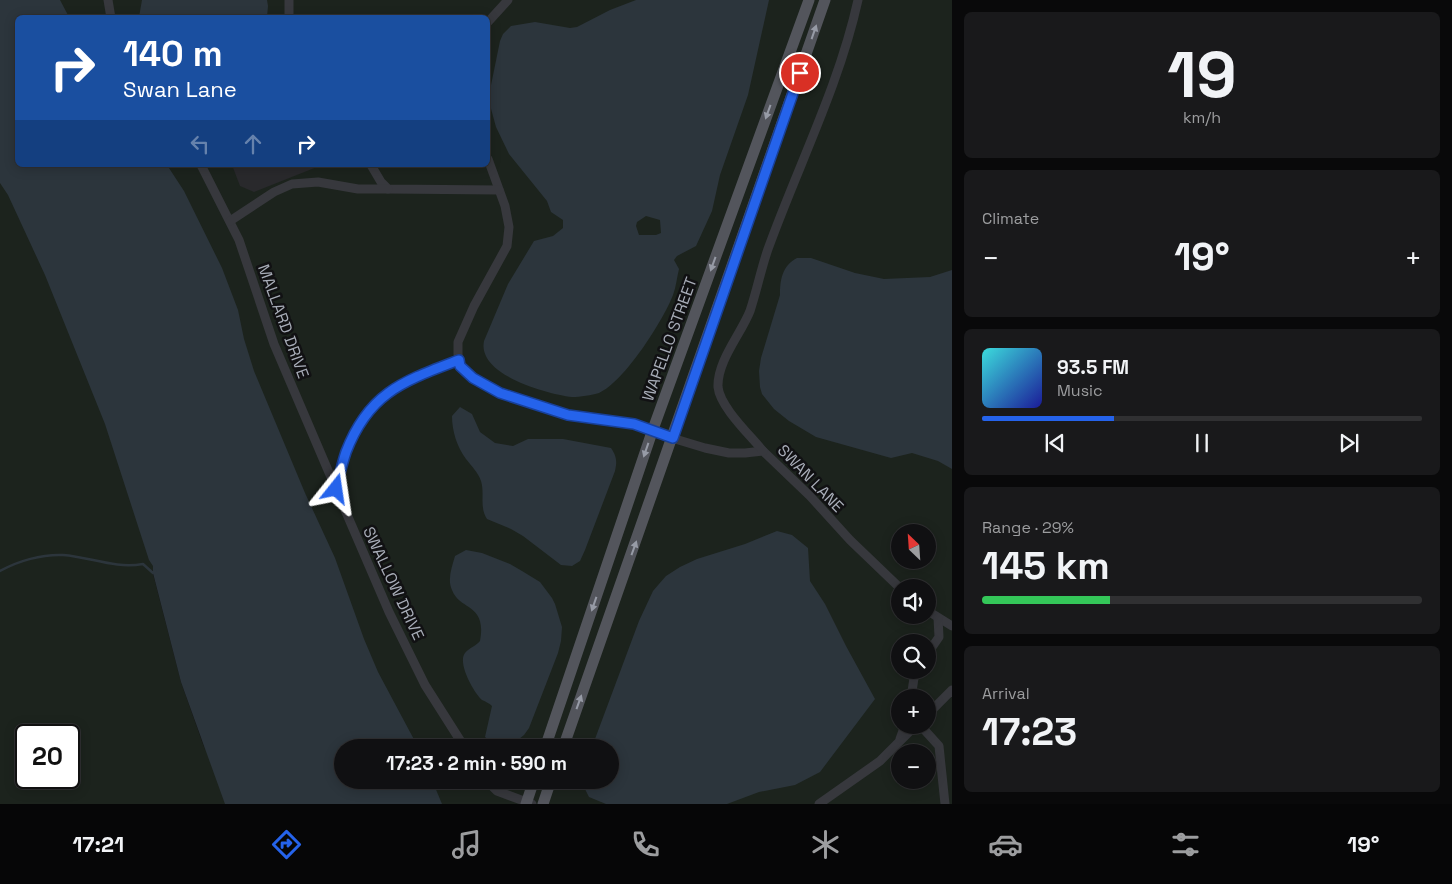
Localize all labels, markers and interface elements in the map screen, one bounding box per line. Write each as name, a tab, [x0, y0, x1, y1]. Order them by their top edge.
one-way arrow	[811, 24, 818, 39]
text: 140 m	[123, 32, 223, 76]
text: 19	[1167, 33, 1237, 116]
icon: right	[40, 35, 105, 100]
pin	[779, 52, 821, 94]
icon: arrive	[786, 59, 814, 87]
text: Swan Lane	[123, 75, 237, 103]
one-way arrow	[764, 104, 771, 119]
text: km/h	[1183, 107, 1221, 128]
icon: left	[186, 130, 214, 158]
icon: ahead	[239, 130, 267, 158]
icon: right	[292, 130, 320, 158]
text: Climate	[982, 208, 1039, 229]
text: 19°	[1174, 233, 1230, 281]
text: −	[982, 240, 999, 276]
text: +	[1405, 240, 1422, 276]
one-way arrow	[709, 257, 716, 272]
street label: MALLARD DRIVE	[253, 261, 314, 381]
street label: WAPELLO STREET	[637, 274, 702, 404]
text: 93.5 FM	[1057, 355, 1129, 380]
text: Music	[1057, 380, 1103, 401]
icon: previous	[1041, 429, 1069, 457]
icon: pause	[1188, 429, 1216, 457]
icon: next	[1335, 429, 1363, 457]
street label: SWAN LANE	[773, 440, 848, 517]
one-way arrow	[642, 443, 649, 458]
position arrow	[309, 462, 361, 514]
text: Range · 29%	[982, 517, 1074, 538]
street label: SWALLOW DRIVE	[358, 523, 429, 643]
north arrow	[891, 524, 936, 569]
map controls	[891, 524, 936, 789]
one-way arrow	[631, 541, 638, 556]
text: 145 km	[982, 542, 1110, 590]
button: sound	[891, 579, 936, 624]
one-way arrow	[589, 597, 597, 612]
button: search	[891, 634, 936, 679]
text: Arrival	[982, 683, 1030, 704]
button: +	[891, 689, 936, 734]
one-way arrow	[576, 694, 583, 709]
text: 17:23	[982, 708, 1077, 756]
speed limit sign: 20	[15, 724, 80, 789]
button: −	[891, 744, 936, 789]
text: 17:23 · 2 min · 590 m	[386, 751, 567, 776]
icon: directions	[269, 827, 304, 862]
icon: music	[449, 827, 484, 862]
icon: phone	[628, 827, 663, 862]
icon: climate	[808, 827, 843, 862]
icon: car	[988, 827, 1023, 862]
icon: filters	[1168, 827, 1203, 862]
text: 17:21	[72, 830, 124, 858]
text: 19°	[1347, 830, 1380, 858]

